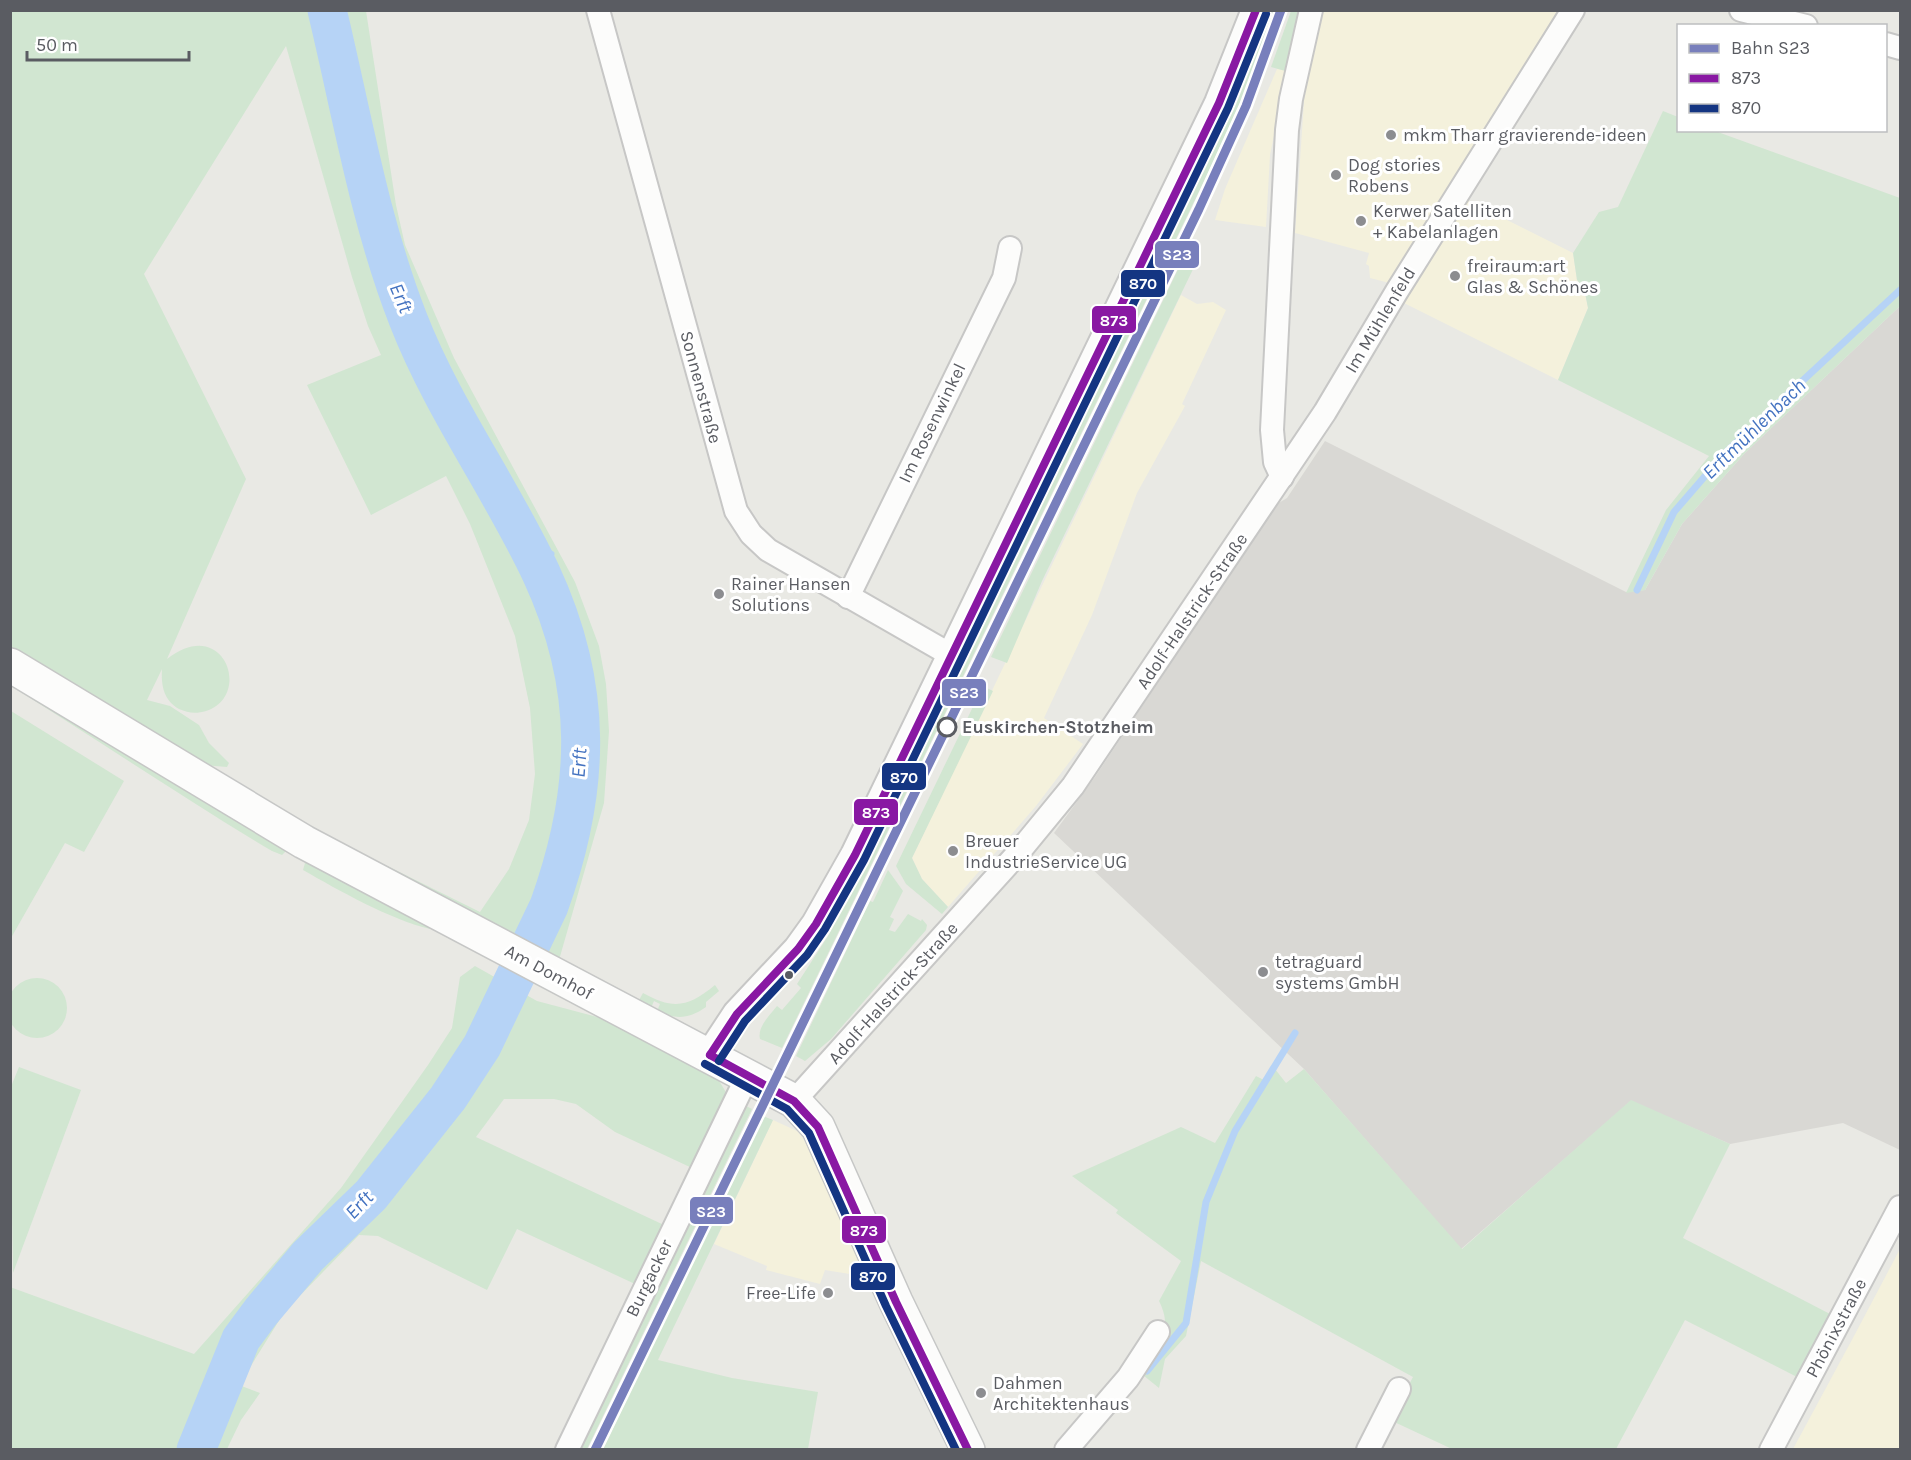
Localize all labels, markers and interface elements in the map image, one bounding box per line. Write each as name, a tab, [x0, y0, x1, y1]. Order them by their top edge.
scale bar	[27, 24, 189, 62]
legend	[1677, 24, 1887, 132]
text: 50 m	[36, 34, 78, 56]
text: Bahn S23	[1731, 37, 1810, 59]
text: 873	[1731, 67, 1761, 89]
text: 870	[1731, 97, 1761, 119]
place label: mkm Tharr gravierende-ideen	[1403, 124, 1647, 146]
marker: mkm Tharr gravierende-ideen	[1384, 128, 1398, 142]
place label: Dog stories Robens	[1348, 154, 1441, 197]
marker: Dog stories Robens	[1329, 168, 1343, 182]
place label: Kerwer Satelliten + Kabelanlagen	[1373, 200, 1512, 243]
marker: Kerwer Satelliten + Kabelanlagen	[1354, 214, 1368, 228]
line badge: S23	[1154, 240, 1200, 269]
text: S23	[1162, 245, 1192, 264]
place label: freiraum:art Glas & Schönes	[1467, 255, 1598, 298]
street label: Im Mühlenfeld	[1340, 263, 1420, 377]
line badge: 870	[1120, 269, 1166, 298]
marker: freiraum:art Glas & Schönes	[1448, 269, 1462, 283]
text: 870	[1129, 274, 1157, 293]
water label: Erft	[385, 280, 418, 316]
line badge: 873	[1091, 305, 1137, 334]
text: 873	[1100, 311, 1128, 330]
street label: Sonnenstraße	[675, 328, 727, 446]
street label: Im Rosenwinkel	[894, 360, 970, 486]
water label: Erftmühlenbach	[1698, 374, 1810, 484]
street label: Adolf-Halstrick-Straße	[1132, 529, 1252, 693]
place label: Rainer Hansen Solutions	[731, 573, 851, 616]
marker: Rainer Hansen Solutions	[712, 587, 726, 601]
line badge: S23	[941, 678, 987, 707]
text: S23	[949, 683, 979, 702]
place label: Euskirchen-Stotzheim	[962, 716, 1154, 738]
marker: Euskirchen-Stotzheim	[937, 717, 957, 737]
water label: Erft	[566, 747, 592, 779]
line badge: 870	[881, 762, 927, 791]
text: 870	[890, 768, 918, 787]
line badge: 873	[853, 798, 899, 826]
text: 873	[862, 803, 890, 822]
place label: Breuer IndustrieService UG	[965, 830, 1127, 873]
marker: Breuer IndustrieService UG	[946, 844, 960, 858]
street label: Adolf-Halstrick-Straße	[823, 917, 963, 1069]
street label: Am Domhof	[501, 940, 598, 1005]
place label: tetraguard systems GmbH	[1275, 951, 1400, 994]
marker: tetraguard systems GmbH	[1256, 965, 1270, 979]
unlabelled marker	[783, 969, 795, 981]
water label: Erft	[340, 1186, 378, 1224]
line badge: S23	[689, 1196, 734, 1225]
text: S23	[696, 1202, 726, 1221]
line badge: 873	[841, 1215, 887, 1244]
text: 873	[850, 1221, 878, 1240]
street label: Burgacker	[621, 1235, 677, 1320]
line badge: 870	[850, 1262, 896, 1291]
text: 870	[859, 1267, 887, 1286]
street label: Phönixstraße	[1801, 1275, 1871, 1381]
place label: Free-Life	[746, 1282, 816, 1304]
marker: Free-Life	[821, 1286, 835, 1300]
place label: Dahmen Architektenhaus	[993, 1372, 1130, 1415]
marker: Dahmen Architektenhaus	[974, 1386, 988, 1400]

